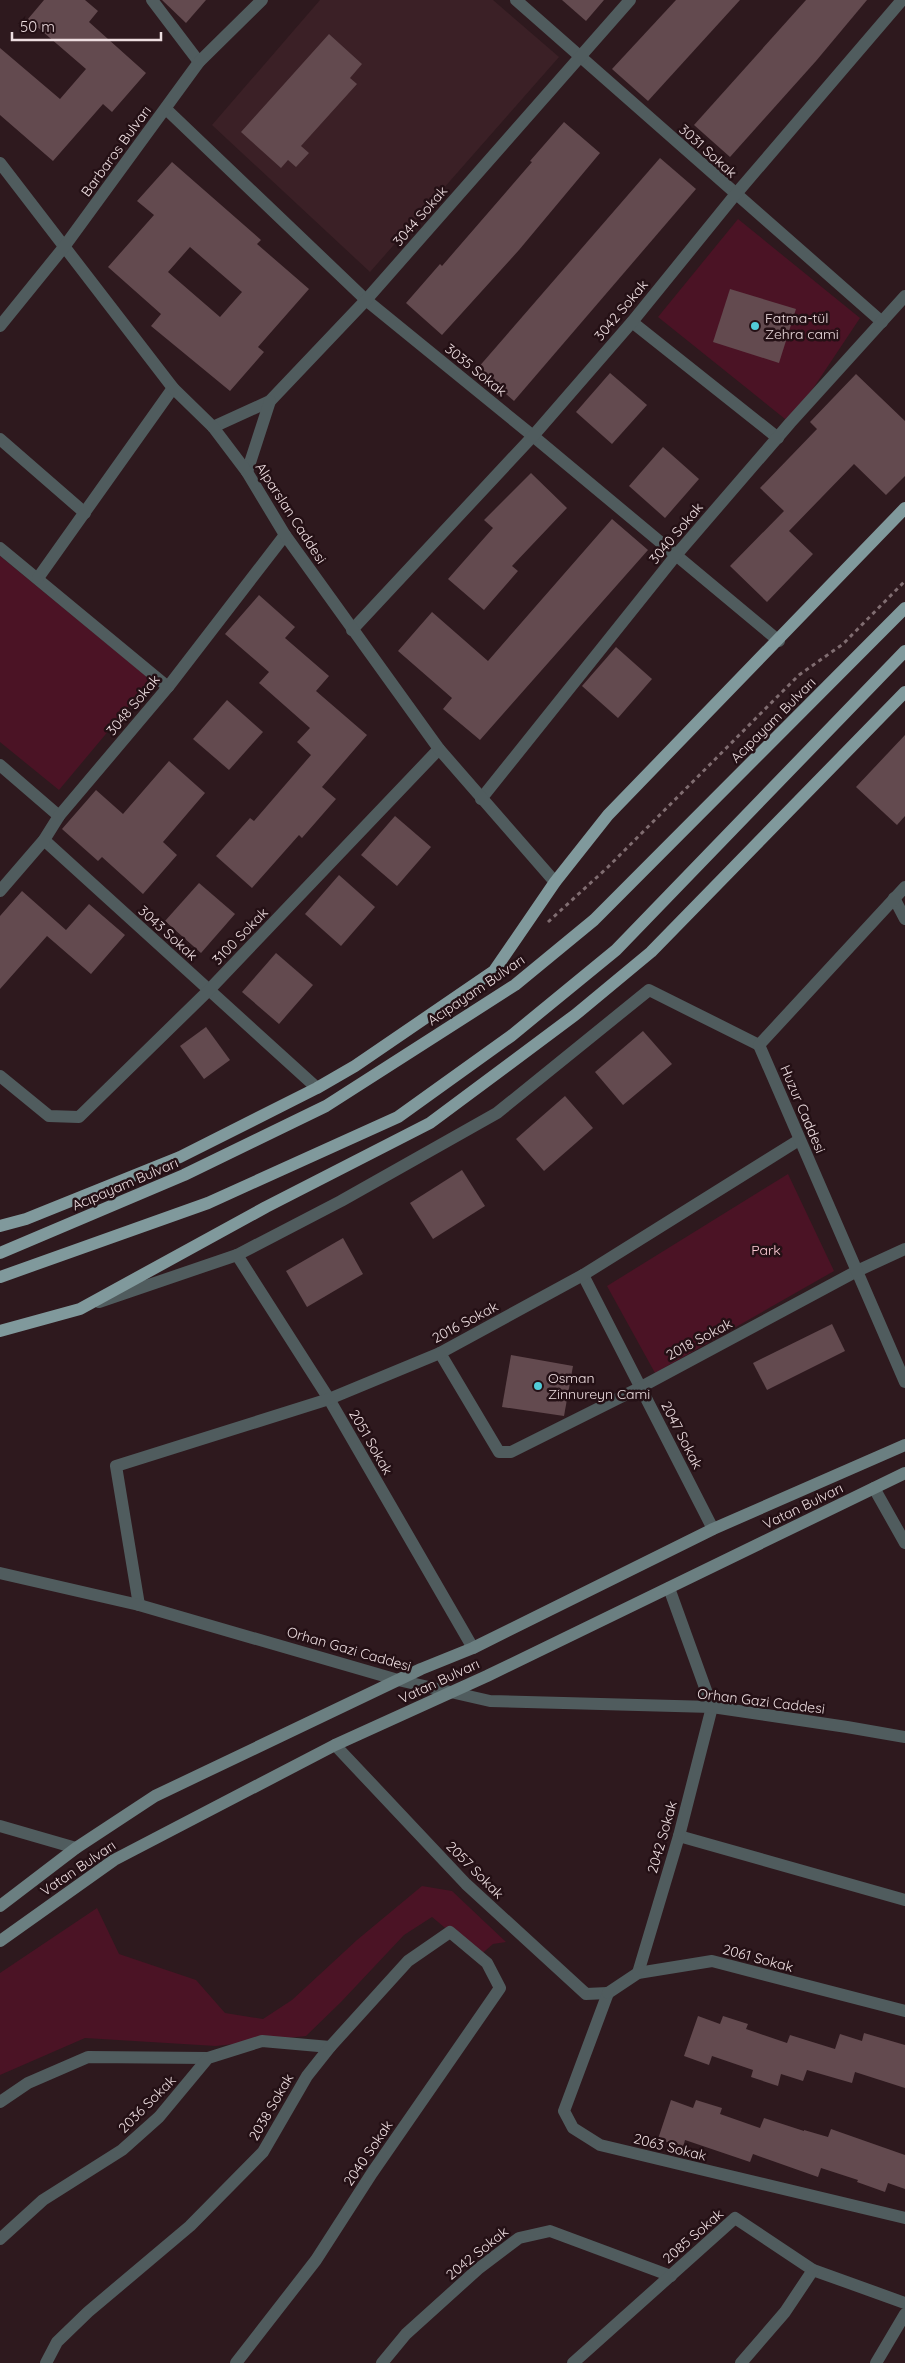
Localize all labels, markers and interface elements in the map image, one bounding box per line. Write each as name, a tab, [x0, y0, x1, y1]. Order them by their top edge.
scale bar	[12, 10, 161, 42]
text: 50 m	[20, 17, 55, 36]
street label: Barbaros Bulvarı	[77, 102, 155, 200]
street label: 3031 Sokak	[675, 120, 741, 182]
street label: 3044 Sokak	[389, 182, 451, 250]
street label: 3042 Sokak	[590, 276, 652, 344]
place label: Fatma-tül Zehra cami	[765, 309, 839, 343]
marker: Fatma-tül Zehra cami	[749, 320, 761, 332]
street label: 3035 Sokak	[442, 340, 510, 400]
street label: Alparslan Caddesi	[252, 459, 330, 567]
street label: 3040 Sokak	[645, 499, 707, 567]
street label: 3048 Sokak	[102, 671, 164, 739]
street label: Acıpayam Bulvarı	[727, 674, 819, 766]
street label: 3043 Sokak	[135, 902, 201, 964]
street label: 3100 Sokak	[208, 904, 272, 968]
street label: Acıpayam Bulvarı	[424, 951, 528, 1029]
street label: Huzur Caddesi	[776, 1062, 830, 1156]
street label: Acıpayam Bulvarı	[69, 1154, 181, 1214]
park label: Park	[751, 1241, 781, 1259]
street label: 2016 Sokak	[429, 1297, 501, 1347]
street label: 2018 Sokak	[663, 1314, 735, 1364]
place label: Osman Zinnureyn Cami	[548, 1369, 650, 1403]
marker: Osman Zinnureyn Cami	[532, 1380, 544, 1392]
street label: 2047 Sokak	[657, 1398, 707, 1472]
street label: 2051 Sokak	[345, 1406, 397, 1478]
street label: Vatan Bulvarı	[760, 1479, 846, 1533]
street label: Orhan Gazi Caddesi	[285, 1623, 413, 1675]
street label: Vatan Bulvarı	[396, 1654, 482, 1708]
street label: Orhan Gazi Caddesi	[696, 1684, 826, 1718]
street label: 2042 Sokak	[643, 1799, 681, 1875]
street label: Vatan Bulvarı	[37, 1836, 119, 1900]
street label: 2057 Sokak	[442, 1837, 508, 1903]
street label: 2061 Sokak	[721, 1940, 795, 1976]
street label: 2038 Sokak	[245, 2070, 297, 2144]
street label: 2036 Sokak	[114, 2071, 180, 2137]
street label: 2040 Sokak	[339, 2117, 397, 2189]
street label: 2063 Sokak	[632, 2129, 708, 2165]
street label: 2085 Sokak	[659, 2205, 727, 2267]
street label: 2042 Sokak	[442, 2222, 512, 2284]

